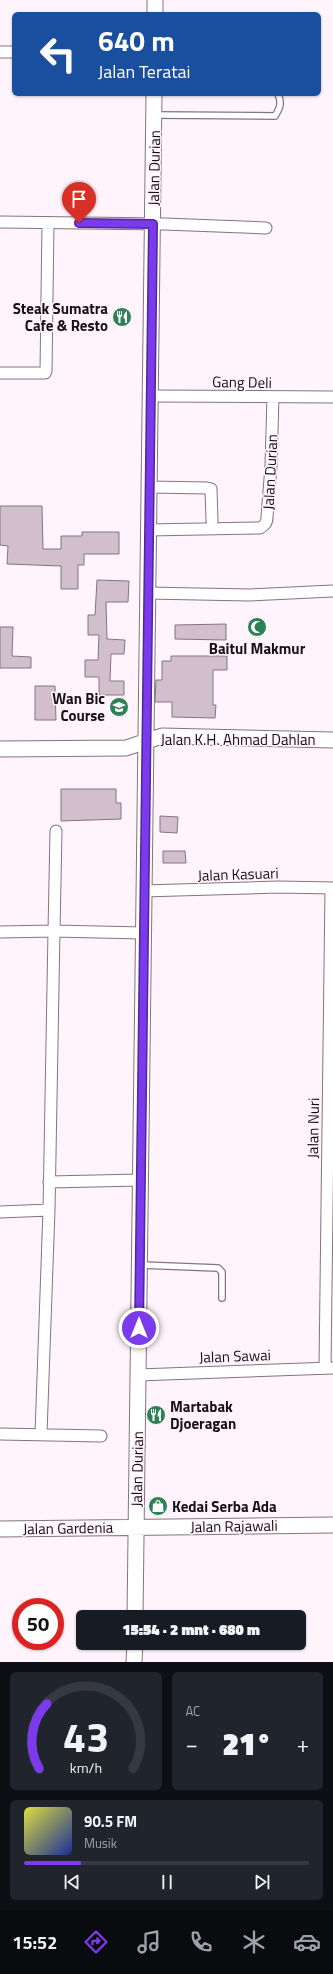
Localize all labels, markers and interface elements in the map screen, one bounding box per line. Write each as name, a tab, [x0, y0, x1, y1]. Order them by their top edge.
text: 640 m	[98, 19, 175, 62]
icon: left	[32, 28, 84, 80]
text: Jalan Teratai	[98, 58, 190, 85]
street label: Jalan Durian	[142, 130, 166, 206]
pin	[62, 182, 96, 223]
icon: arrive	[68, 188, 90, 210]
place label: Steak Sumatra Cafe & Resto	[13, 297, 108, 337]
restaurant icon: Steak Sumatra Cafe & Resto	[111, 306, 133, 328]
street label: Gang Deli	[212, 370, 272, 394]
street label: Jalan Durian	[257, 434, 283, 510]
mosque icon: Baitul Makmur	[246, 616, 268, 638]
place label: Baitul Makmur	[209, 637, 306, 660]
place label: Wan Bic Course	[52, 687, 105, 727]
school or university icon: Wan Bic Course	[108, 696, 130, 718]
street label: Jalan K.H. Ahmad Dahlan	[160, 728, 316, 751]
street label: Jalan Kasuari	[197, 861, 279, 887]
street label: Jalan Nuri	[301, 1097, 325, 1159]
position arrow	[118, 1307, 160, 1349]
street label: Jalan Sawai	[199, 1343, 271, 1369]
place label: Martabak Djoeragan	[170, 1395, 236, 1435]
restaurant icon: Martabak Djoeragan	[145, 1404, 167, 1426]
street label: Jalan Durian	[125, 1431, 149, 1507]
shop icon: Kedai Serba Ada	[147, 1495, 169, 1517]
place label: Kedai Serba Ada	[172, 1495, 277, 1518]
street label: Jalan Rajawali	[190, 1514, 278, 1538]
street label: Jalan Gardenia	[23, 1516, 114, 1540]
speed limit sign: 50	[12, 1598, 64, 1650]
text: 15:54 · 2 mnt · 680 m	[122, 1618, 260, 1641]
text: AC	[186, 1701, 200, 1721]
text: 43	[62, 1705, 109, 1768]
text: 21°	[223, 1721, 272, 1767]
text: −	[186, 1727, 198, 1761]
text: +	[297, 1727, 309, 1761]
text: km/h	[70, 1757, 102, 1779]
text: 90.5 FM	[84, 1810, 137, 1833]
text: Musik	[84, 1833, 117, 1853]
icon: previous	[61, 1871, 83, 1893]
icon: pause	[156, 1871, 178, 1893]
icon: next	[251, 1871, 273, 1893]
icon: directions	[82, 1928, 110, 1956]
icon: music	[135, 1928, 163, 1956]
icon: phone	[187, 1928, 215, 1956]
icon: climate	[240, 1928, 268, 1956]
icon: car	[293, 1928, 321, 1956]
text: 15:52	[12, 1929, 57, 1956]

